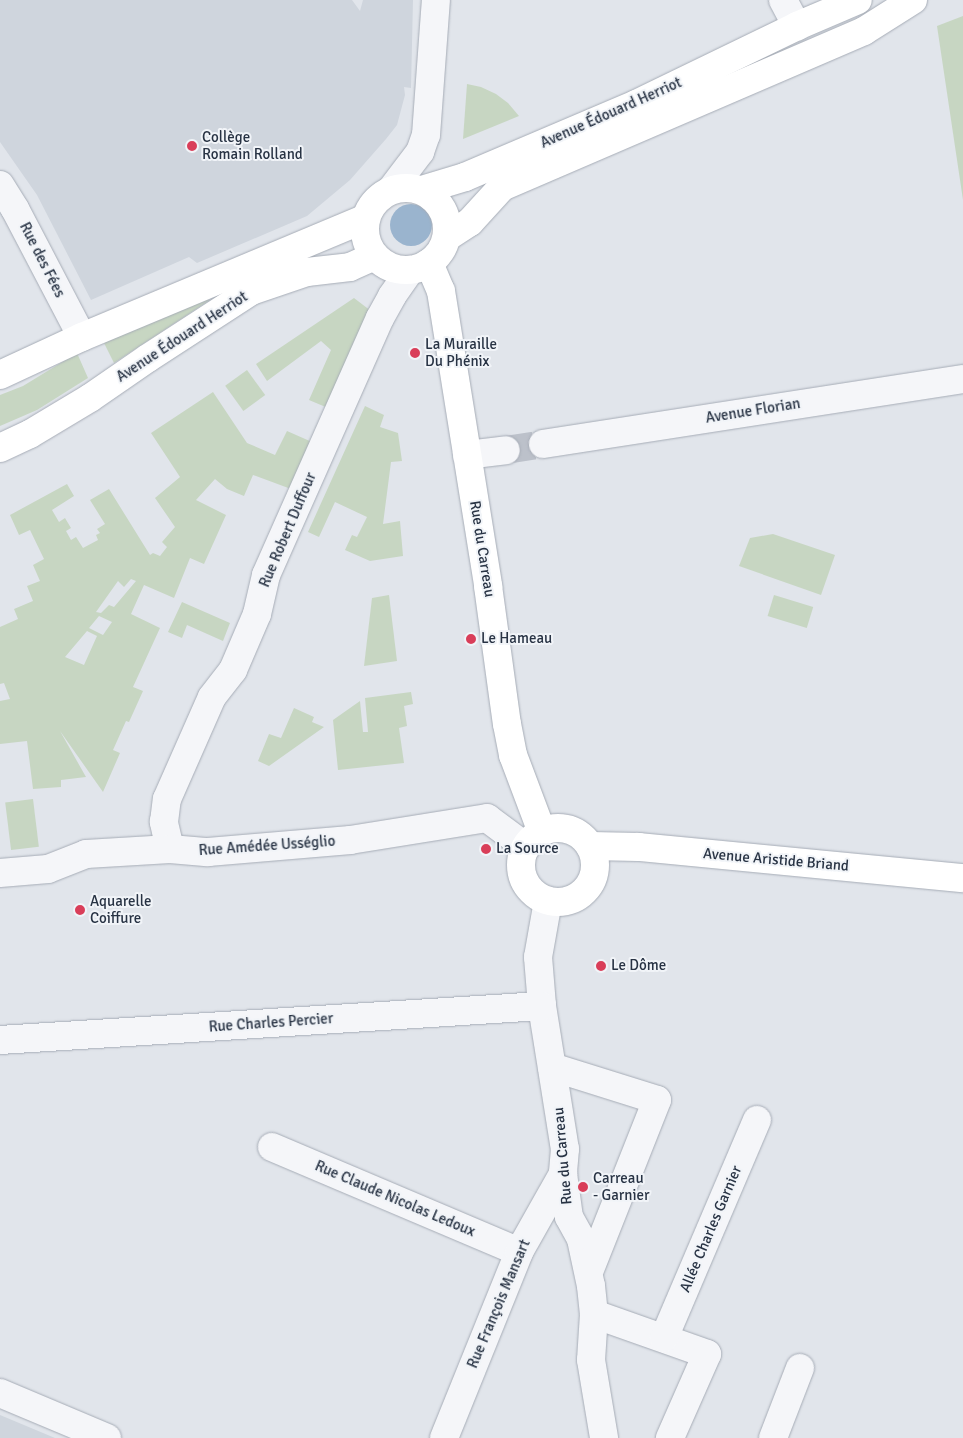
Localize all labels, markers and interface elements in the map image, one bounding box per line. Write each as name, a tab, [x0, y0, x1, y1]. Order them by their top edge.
street label: Avenue Édouard Herriot	[538, 74, 684, 152]
place label: Collège Romain Rolland	[202, 128, 303, 163]
marker: Collège Romain Rolland	[186, 140, 198, 152]
street label: Rue des Fées	[15, 219, 69, 301]
street label: Avenue Édouard Herriot	[113, 288, 251, 386]
place label: La Muraille Du Phénix	[425, 335, 497, 370]
marker: La Muraille Du Phénix	[409, 347, 421, 359]
street label: Avenue Florian	[704, 395, 802, 427]
street label: Rue Robert Duffour	[256, 470, 320, 590]
street label: Rue du Carreau	[465, 499, 499, 599]
place label: Le Hameau	[481, 630, 552, 648]
marker: Le Hameau	[465, 633, 477, 645]
street label: Rue Amédée Usséglio	[198, 832, 336, 860]
place label: La Source	[496, 840, 559, 858]
marker: La Source	[480, 843, 492, 855]
street label: Avenue Aristide Briand	[702, 845, 850, 875]
place label: Aquarelle Coiffure	[90, 892, 152, 927]
marker: Aquarelle Coiffure	[74, 904, 86, 916]
place label: Le Dôme	[611, 957, 666, 975]
marker: Le Dôme	[595, 960, 607, 972]
street label: Rue Charles Percier	[208, 1010, 334, 1036]
street label: Rue du Carreau	[550, 1107, 576, 1205]
street label: Rue Claude Nicolas Ledoux	[312, 1157, 478, 1241]
street label: Allée Charles Garnier	[676, 1163, 746, 1295]
place label: Carreau - Garnier	[593, 1169, 650, 1204]
marker: Carreau - Garnier	[577, 1181, 589, 1193]
street label: Rue François Mansart	[464, 1237, 534, 1371]

